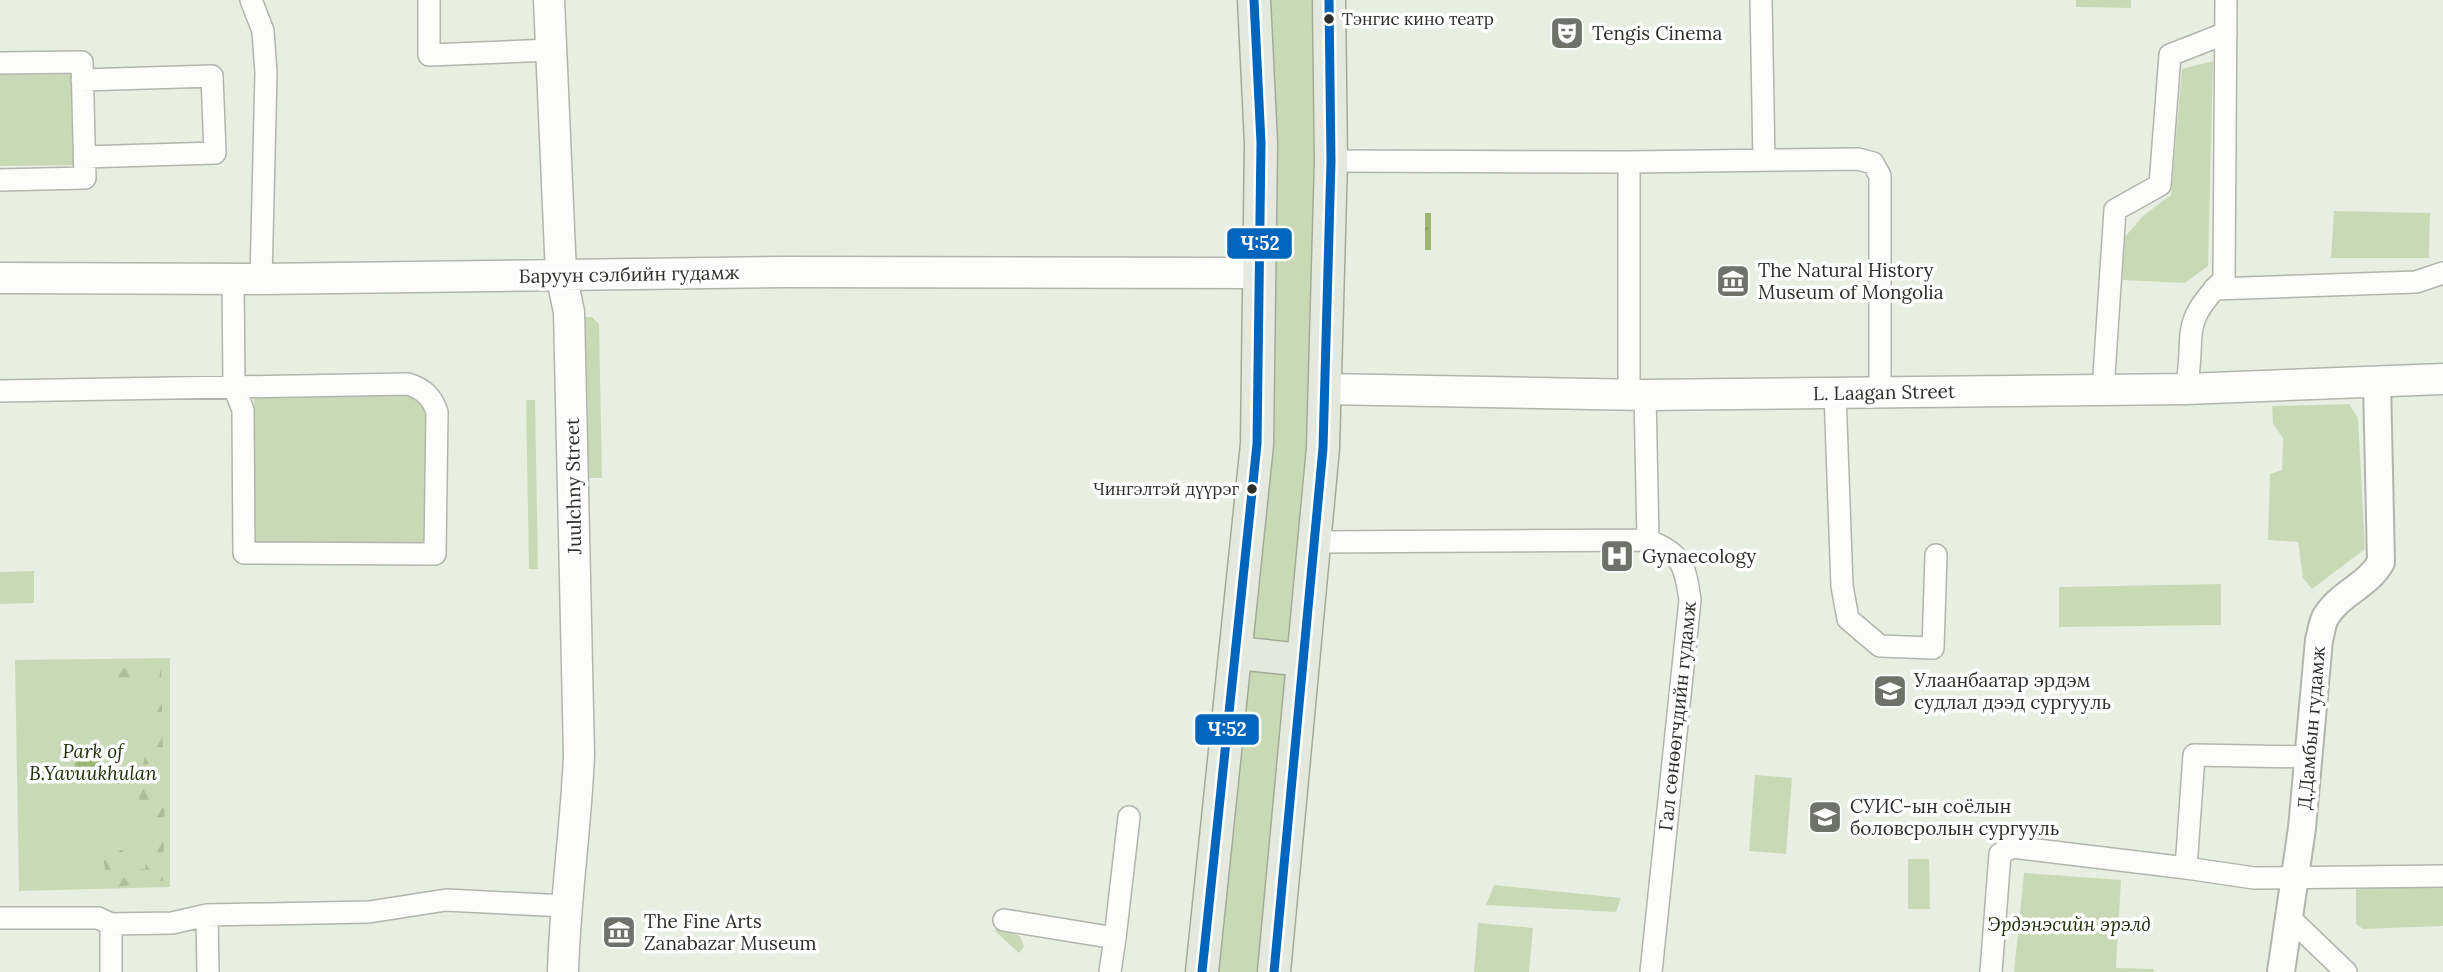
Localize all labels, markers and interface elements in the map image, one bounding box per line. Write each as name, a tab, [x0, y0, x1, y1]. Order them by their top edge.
place label: Тэнгис кино театр	[1342, 8, 1494, 30]
marker: Тэнгис кино театр	[1322, 12, 1336, 26]
theatre icon: Tengis Cinema	[1548, 14, 1586, 52]
place label: Tengis Cinema	[1592, 21, 1723, 45]
line badge: Ч:52	[1226, 227, 1293, 260]
text: Ч:52	[1240, 231, 1280, 255]
place label: The Natural History Museum of Mongolia	[1758, 258, 1944, 304]
street label: Баруун сэлбийн гудамж	[519, 260, 740, 288]
museum icon: The Natural History Museum of Mongolia	[1714, 262, 1752, 300]
street label: L. Laagan Street	[1813, 379, 1956, 405]
street label: Juulchny Street	[560, 417, 586, 556]
place label: Чингэлтэй дүүрэг	[1093, 478, 1240, 500]
marker: Чингэлтэй дүүрэг	[1245, 482, 1259, 496]
hospital icon: Gynaecology	[1598, 537, 1636, 575]
place label: Gynaecology	[1642, 544, 1756, 568]
street label: Гал сөнөөгчдийн гудамж	[1653, 600, 1701, 832]
street label: Д.Дамбын гудамж	[2292, 645, 2330, 811]
place label: Улаанбаатар эрдэм судлал дээд сургууль	[1913, 668, 2111, 714]
school or university icon: Улаанбаатар эрдэм судлал дээд сургууль	[1871, 672, 1909, 710]
line badge: Ч:52	[1194, 713, 1260, 746]
text: Ч:52	[1207, 717, 1247, 741]
park label: Park of B.Yavuukhulan	[29, 739, 157, 785]
place label: СУИС-ын соёлын боловсролын сургууль	[1850, 794, 2059, 840]
school or university icon: СУИС-ын соёлын боловсролын сургууль	[1806, 798, 1844, 836]
place label: The Fine Arts Zanabazar Museum	[644, 909, 817, 955]
park label: Эрдэнэсийн эрэлд	[1987, 912, 2151, 936]
museum icon: The Fine Arts Zanabazar Museum	[600, 913, 638, 951]

